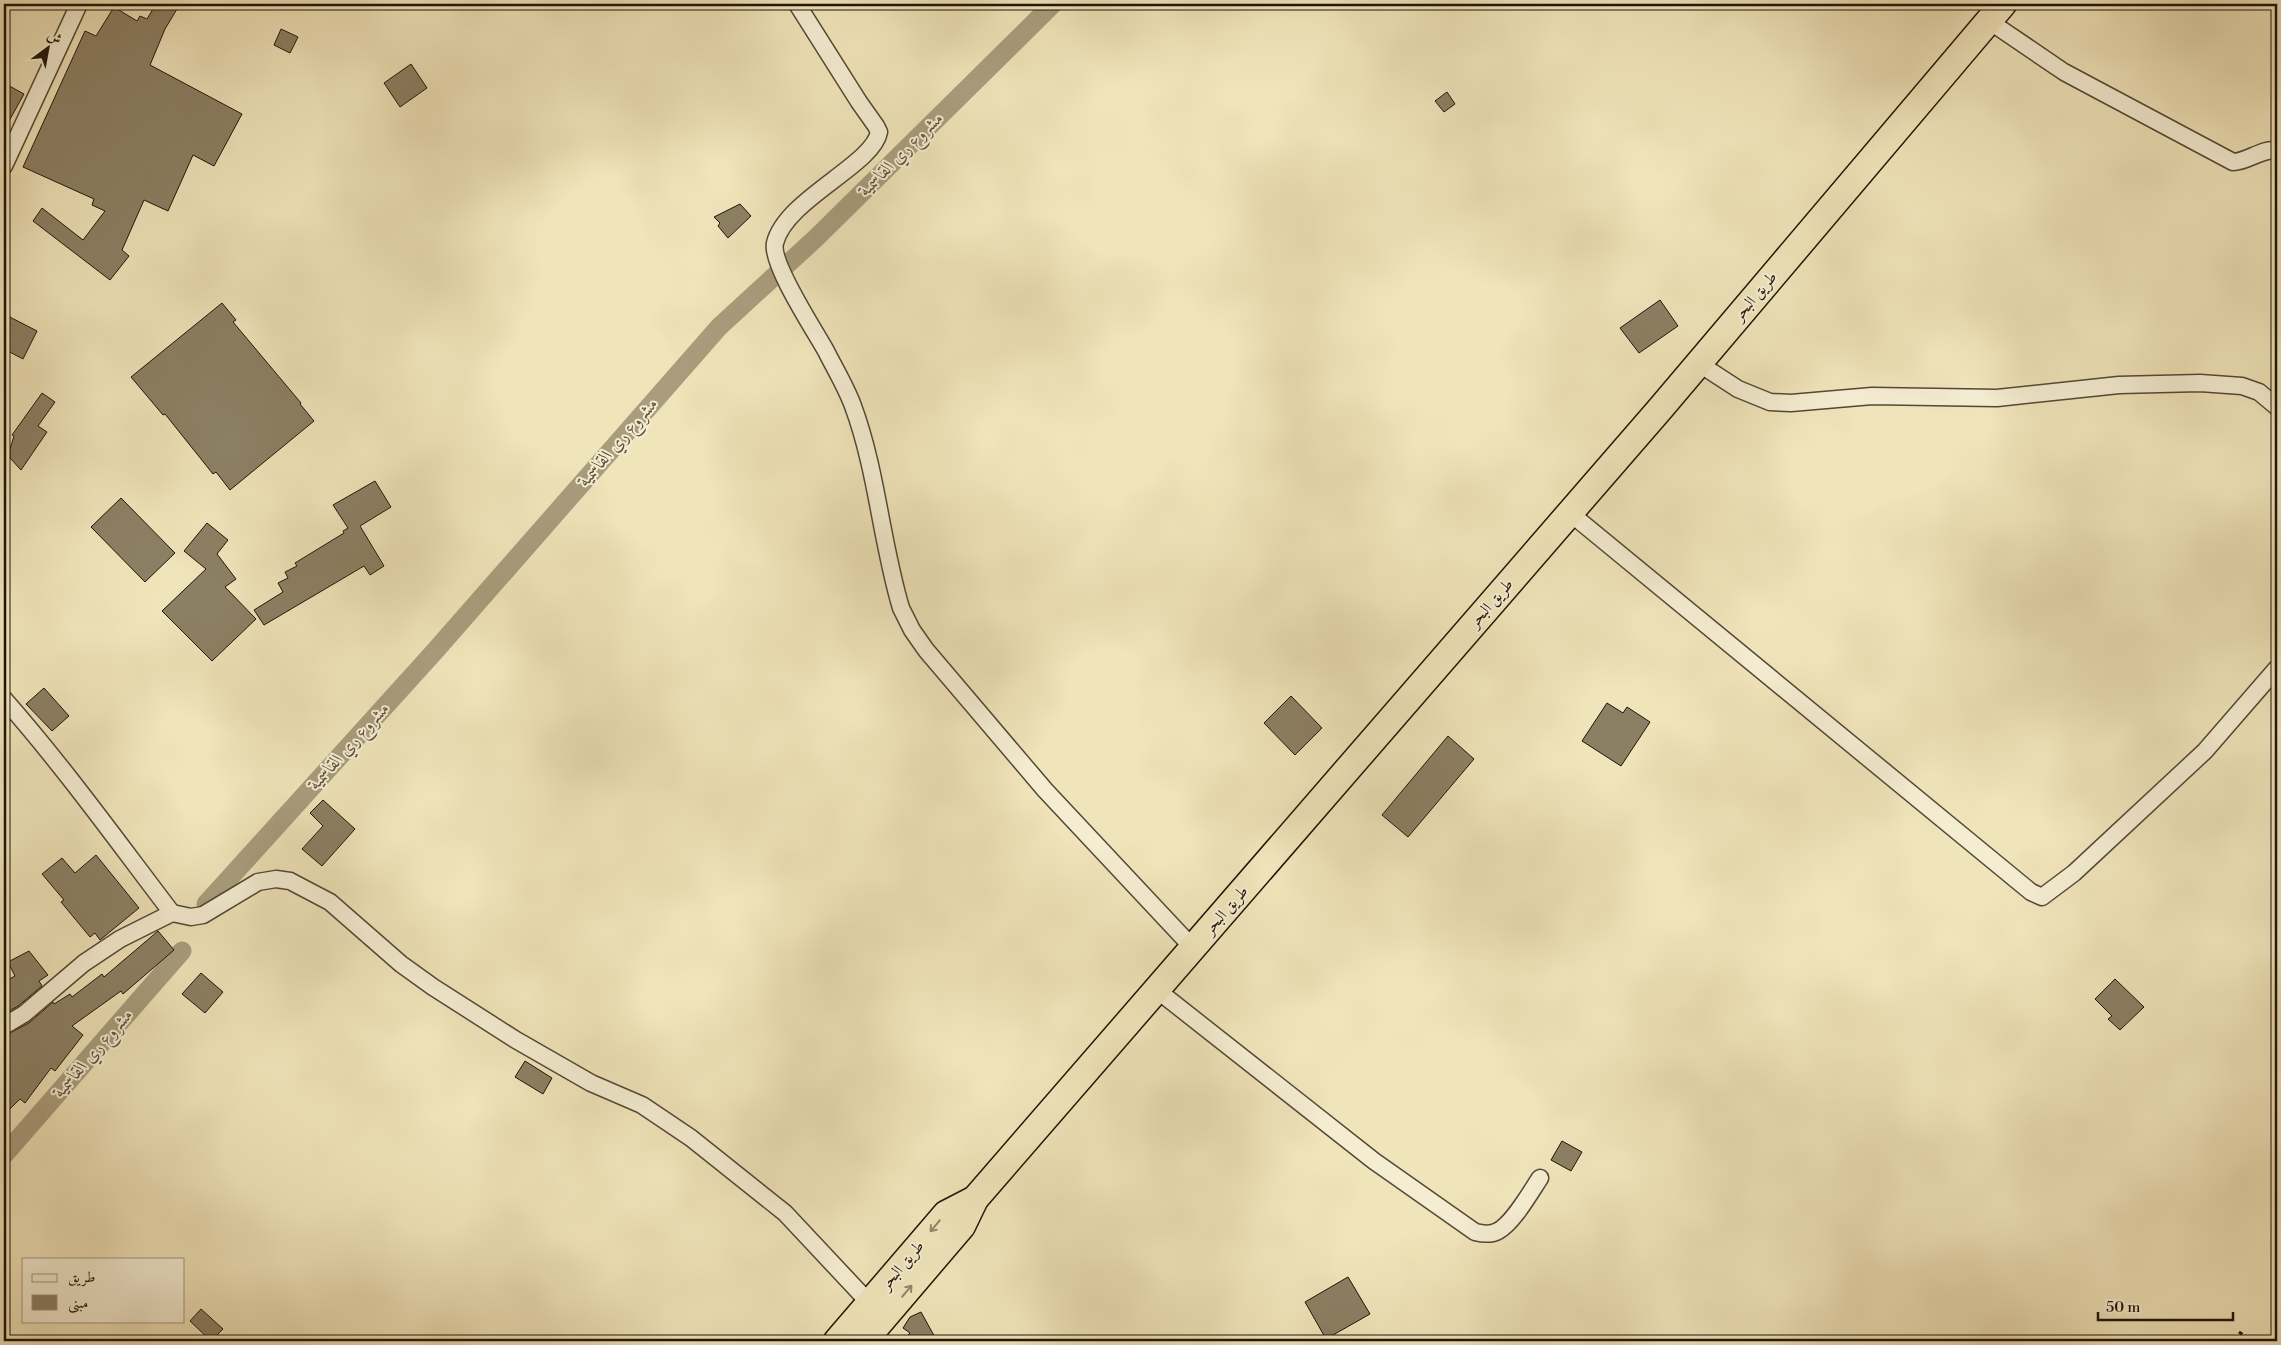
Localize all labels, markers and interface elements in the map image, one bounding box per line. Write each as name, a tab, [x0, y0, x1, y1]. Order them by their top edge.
north arrow	[22, 22, 72, 72]
text: ش	[44, 27, 65, 49]
water label: مشروع ري القاسمية	[852, 107, 950, 205]
street label: طريق البحر	[1727, 267, 1781, 326]
water label: مشروع ري القاسمية	[572, 393, 665, 495]
street label: طريق البحر	[1463, 575, 1518, 633]
water label: مشروع ري القاسمية	[302, 697, 397, 798]
street label: طريق البحر	[1198, 882, 1253, 940]
water label: مشروع ري القاسمية	[47, 1004, 140, 1106]
one-way arrow	[930, 1219, 941, 1232]
street label: طريق البحر	[874, 1236, 928, 1295]
legend	[22, 1258, 185, 1322]
text: طريق	[68, 1268, 95, 1287]
one-way arrow	[902, 1285, 913, 1298]
scale bar	[2098, 1290, 2234, 1322]
text: مبنى	[68, 1294, 88, 1314]
text: 50 m	[2106, 1298, 2140, 1317]

